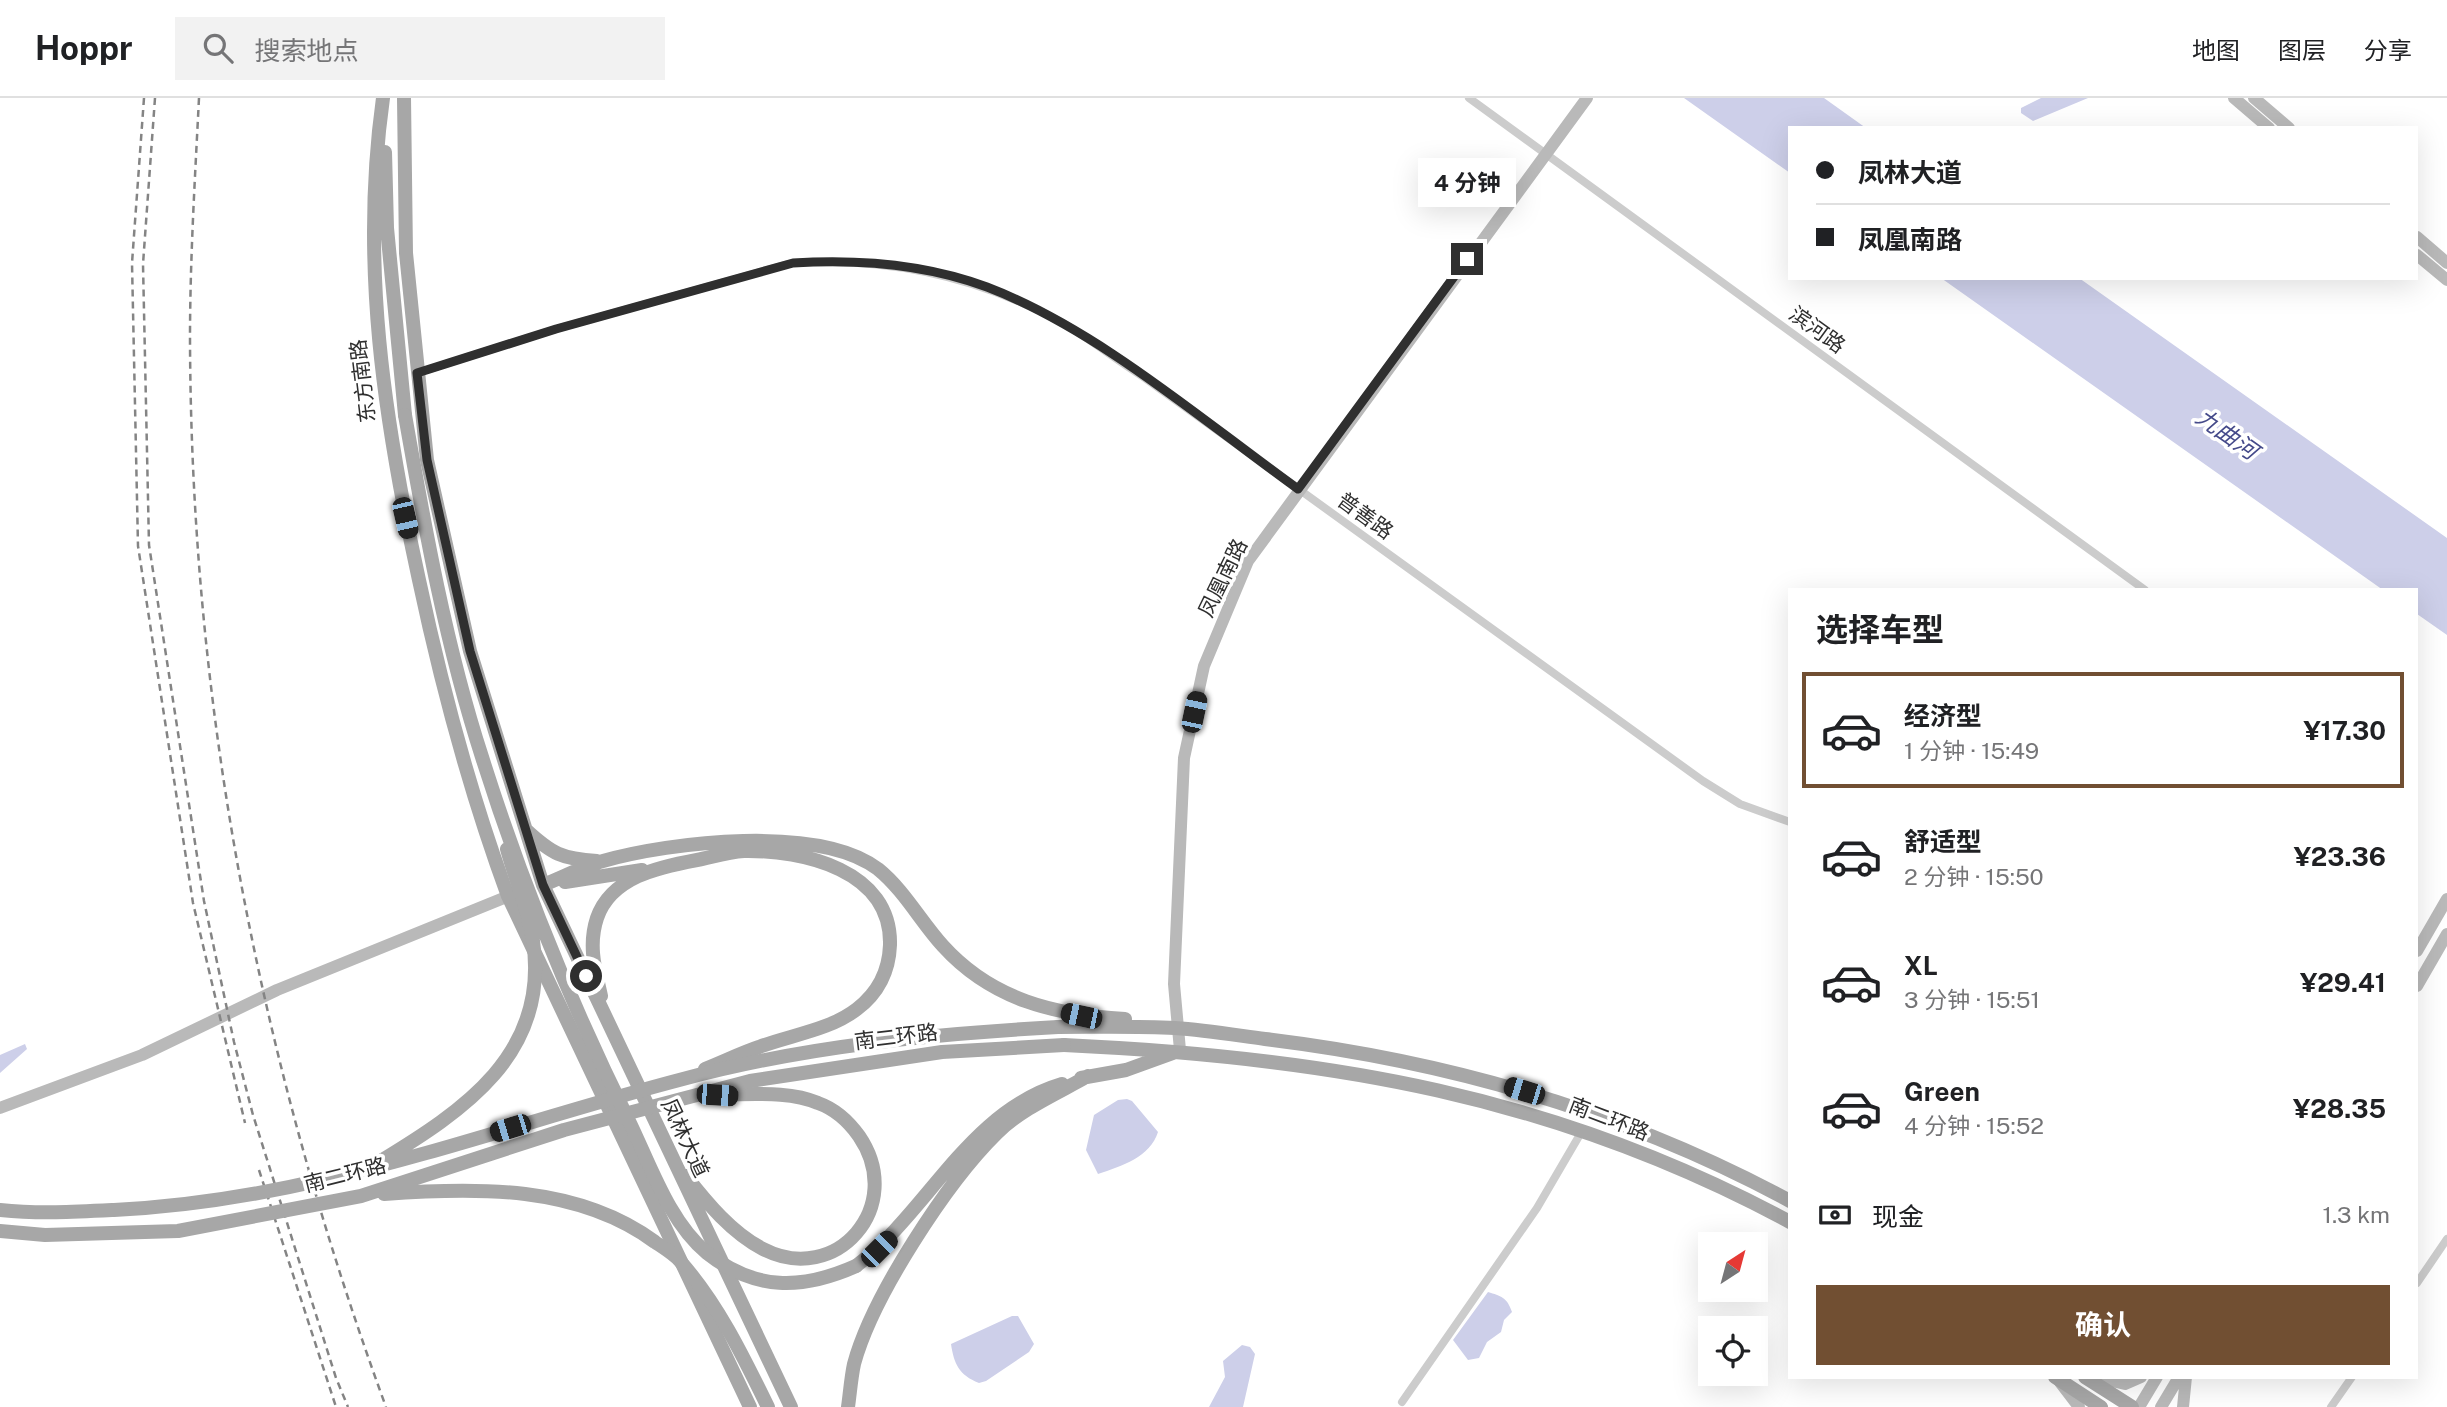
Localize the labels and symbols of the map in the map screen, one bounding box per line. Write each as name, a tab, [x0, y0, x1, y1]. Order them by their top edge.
callout: 4 分钟	[1418, 158, 1516, 206]
route end	[1451, 243, 1483, 275]
street label: 滨河路	[1784, 301, 1850, 358]
street label: 东方南路	[345, 338, 380, 424]
water label: 九曲河	[2191, 403, 2267, 467]
street label: 普善路	[1332, 487, 1398, 544]
car	[391, 495, 420, 541]
street label: 凤凰南路	[1193, 535, 1252, 621]
car	[1180, 689, 1209, 735]
route start	[570, 960, 602, 992]
car	[1059, 1001, 1104, 1031]
street label: 南二环路	[853, 1019, 939, 1054]
car	[1501, 1075, 1548, 1107]
car	[696, 1083, 739, 1107]
street label: 南二环路	[1565, 1092, 1653, 1145]
street label: 凤林大道	[656, 1094, 715, 1181]
car	[487, 1112, 534, 1144]
street label: 南二环路	[301, 1152, 389, 1197]
car	[857, 1227, 902, 1271]
north arrow	[1698, 1232, 1768, 1302]

